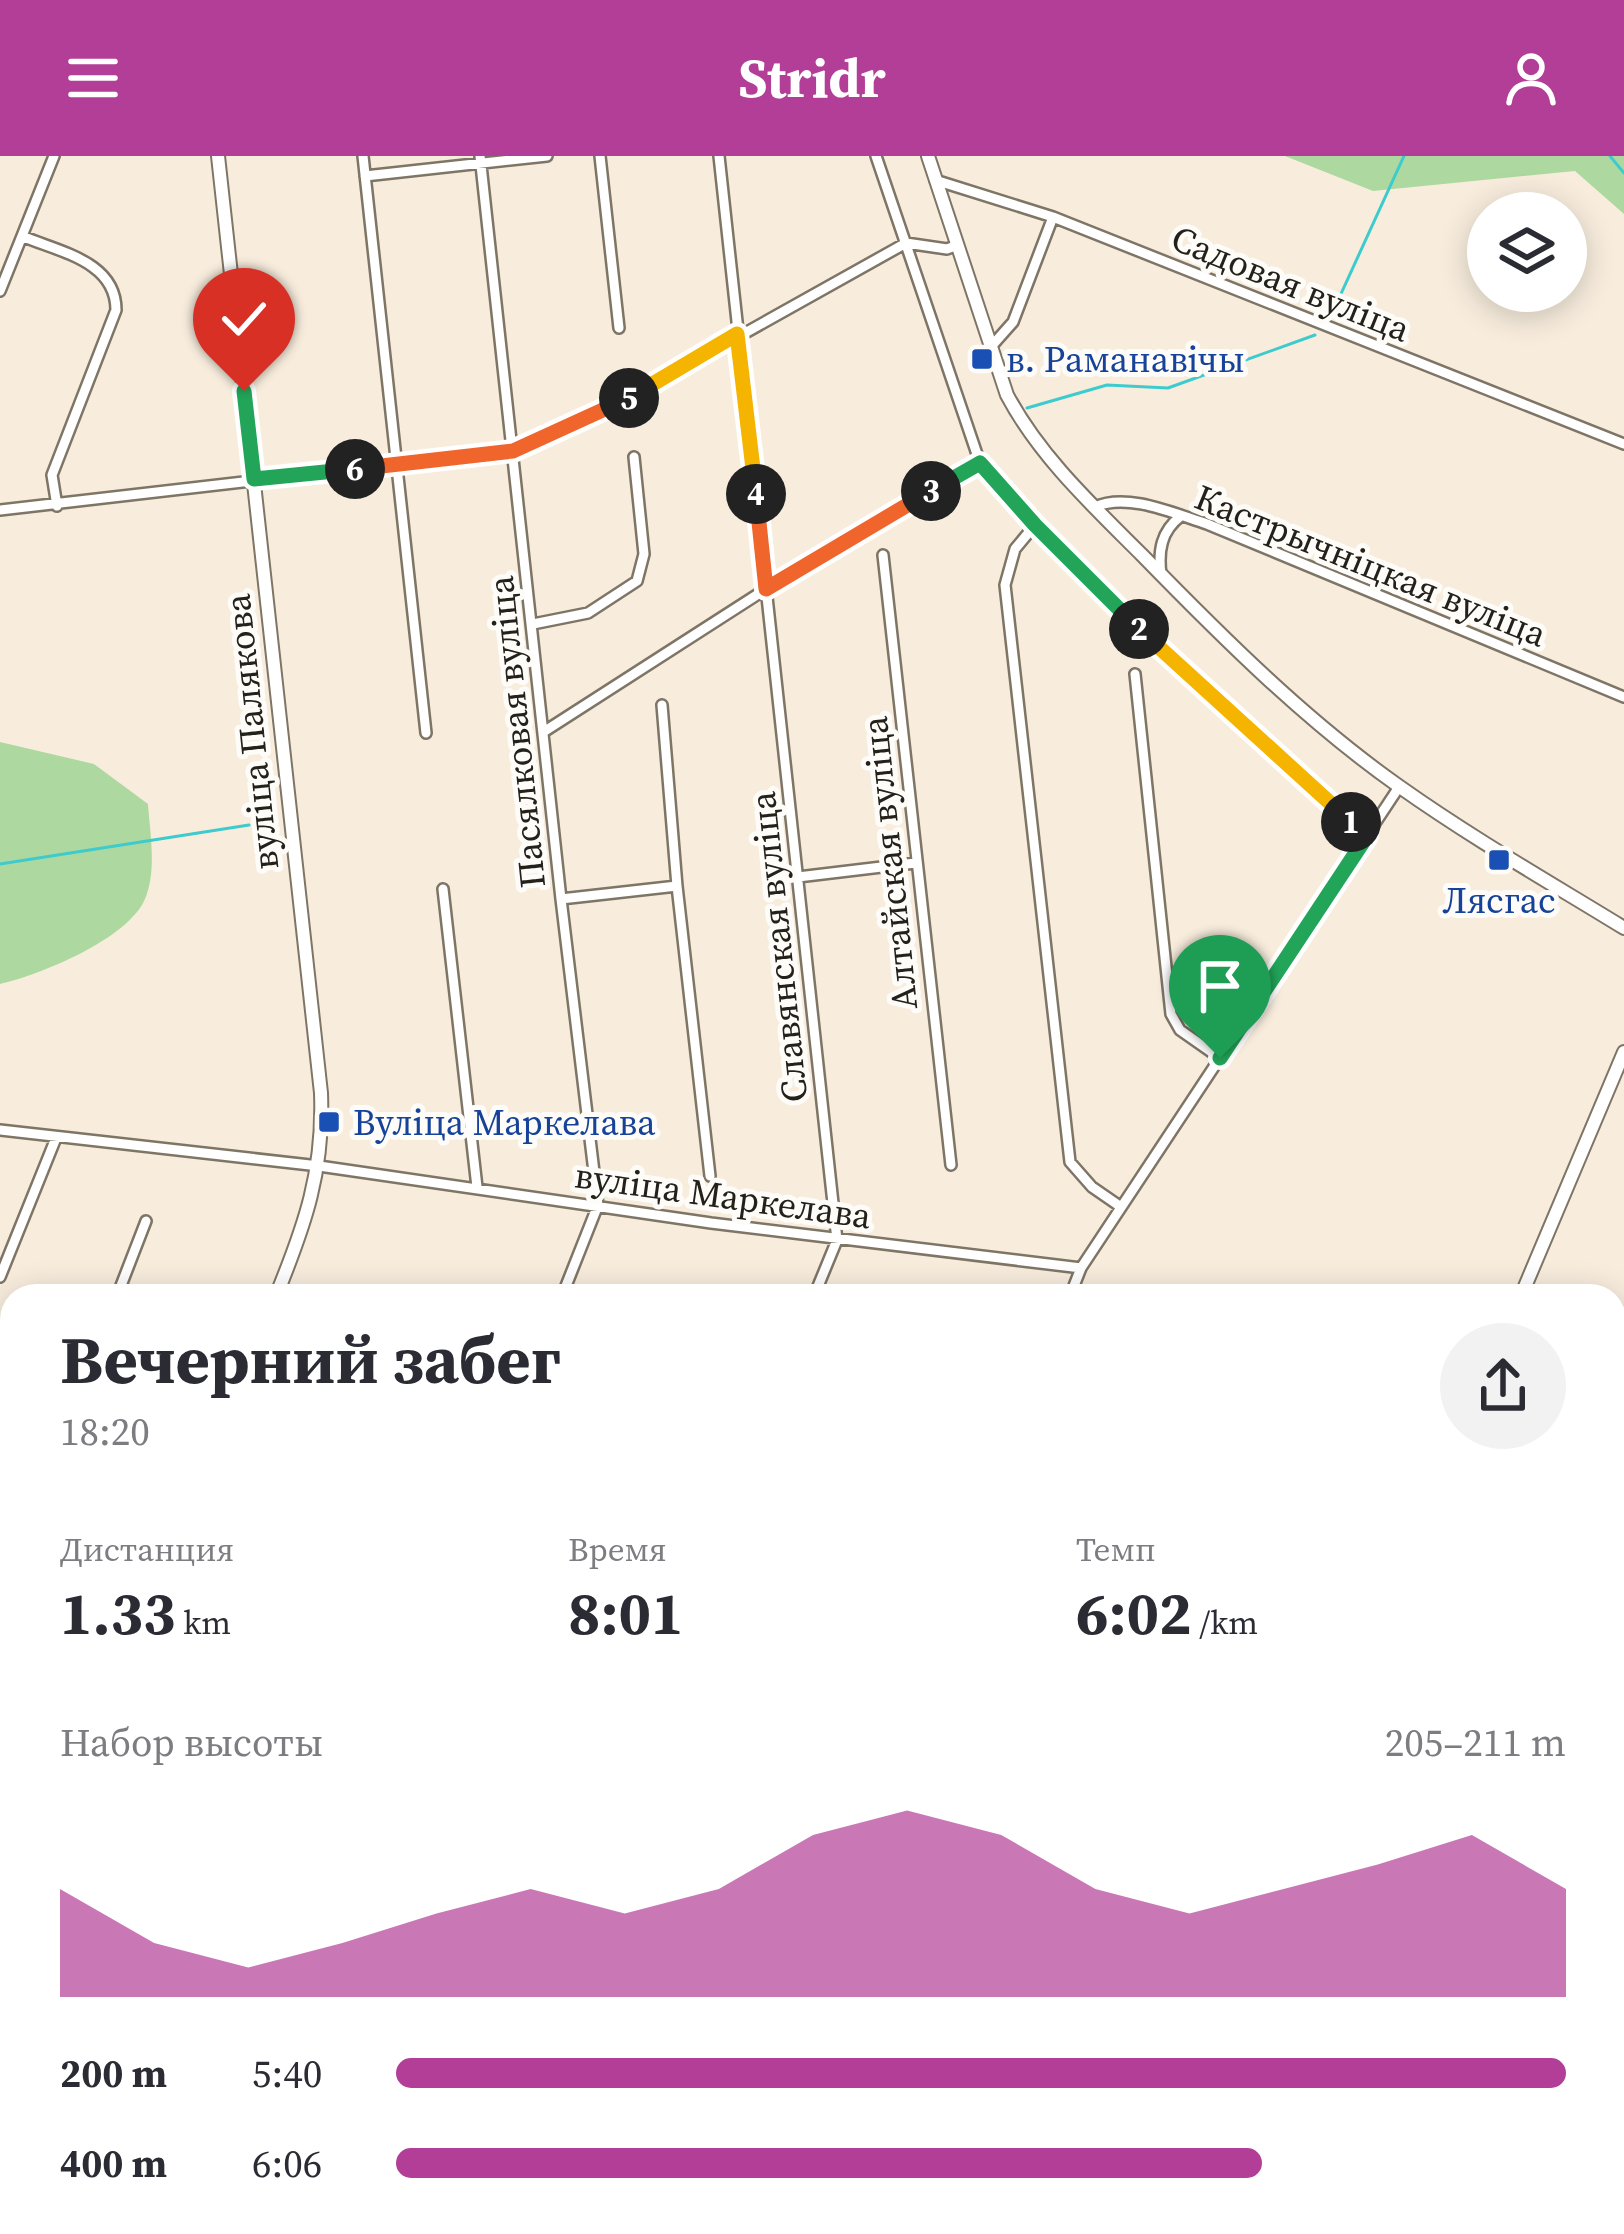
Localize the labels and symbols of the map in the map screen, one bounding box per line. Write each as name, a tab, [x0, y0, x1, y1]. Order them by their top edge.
street label: Садовая вуліца	[1164, 213, 1418, 354]
pin	[193, 268, 295, 391]
place label: в. Раманавічы	[1006, 335, 1245, 384]
marker: в. Раманавічы	[969, 346, 995, 372]
pin: 5	[599, 368, 659, 428]
pin: 6	[325, 439, 385, 499]
pin: 3	[901, 461, 961, 521]
pin: 4	[726, 464, 786, 524]
street label: Кастрычніцкая вуліца	[1188, 473, 1554, 659]
street label: Пасялковая вуліца	[476, 573, 557, 890]
street label: вуліца Палякова	[213, 591, 290, 872]
pin: 2	[1109, 599, 1169, 659]
street label: Алтайская вуліца	[850, 713, 929, 1012]
street label: Славянская вуліца	[738, 789, 819, 1105]
pin: 1	[1321, 792, 1381, 852]
marker: Лясгас	[1486, 847, 1512, 873]
place label: Лясгас	[1442, 876, 1556, 925]
pin	[1169, 935, 1271, 1058]
place label: Вуліца Маркелава	[353, 1098, 656, 1147]
marker: Вуліца Маркелава	[316, 1109, 342, 1135]
street label: вуліца Маркелава	[572, 1150, 875, 1241]

